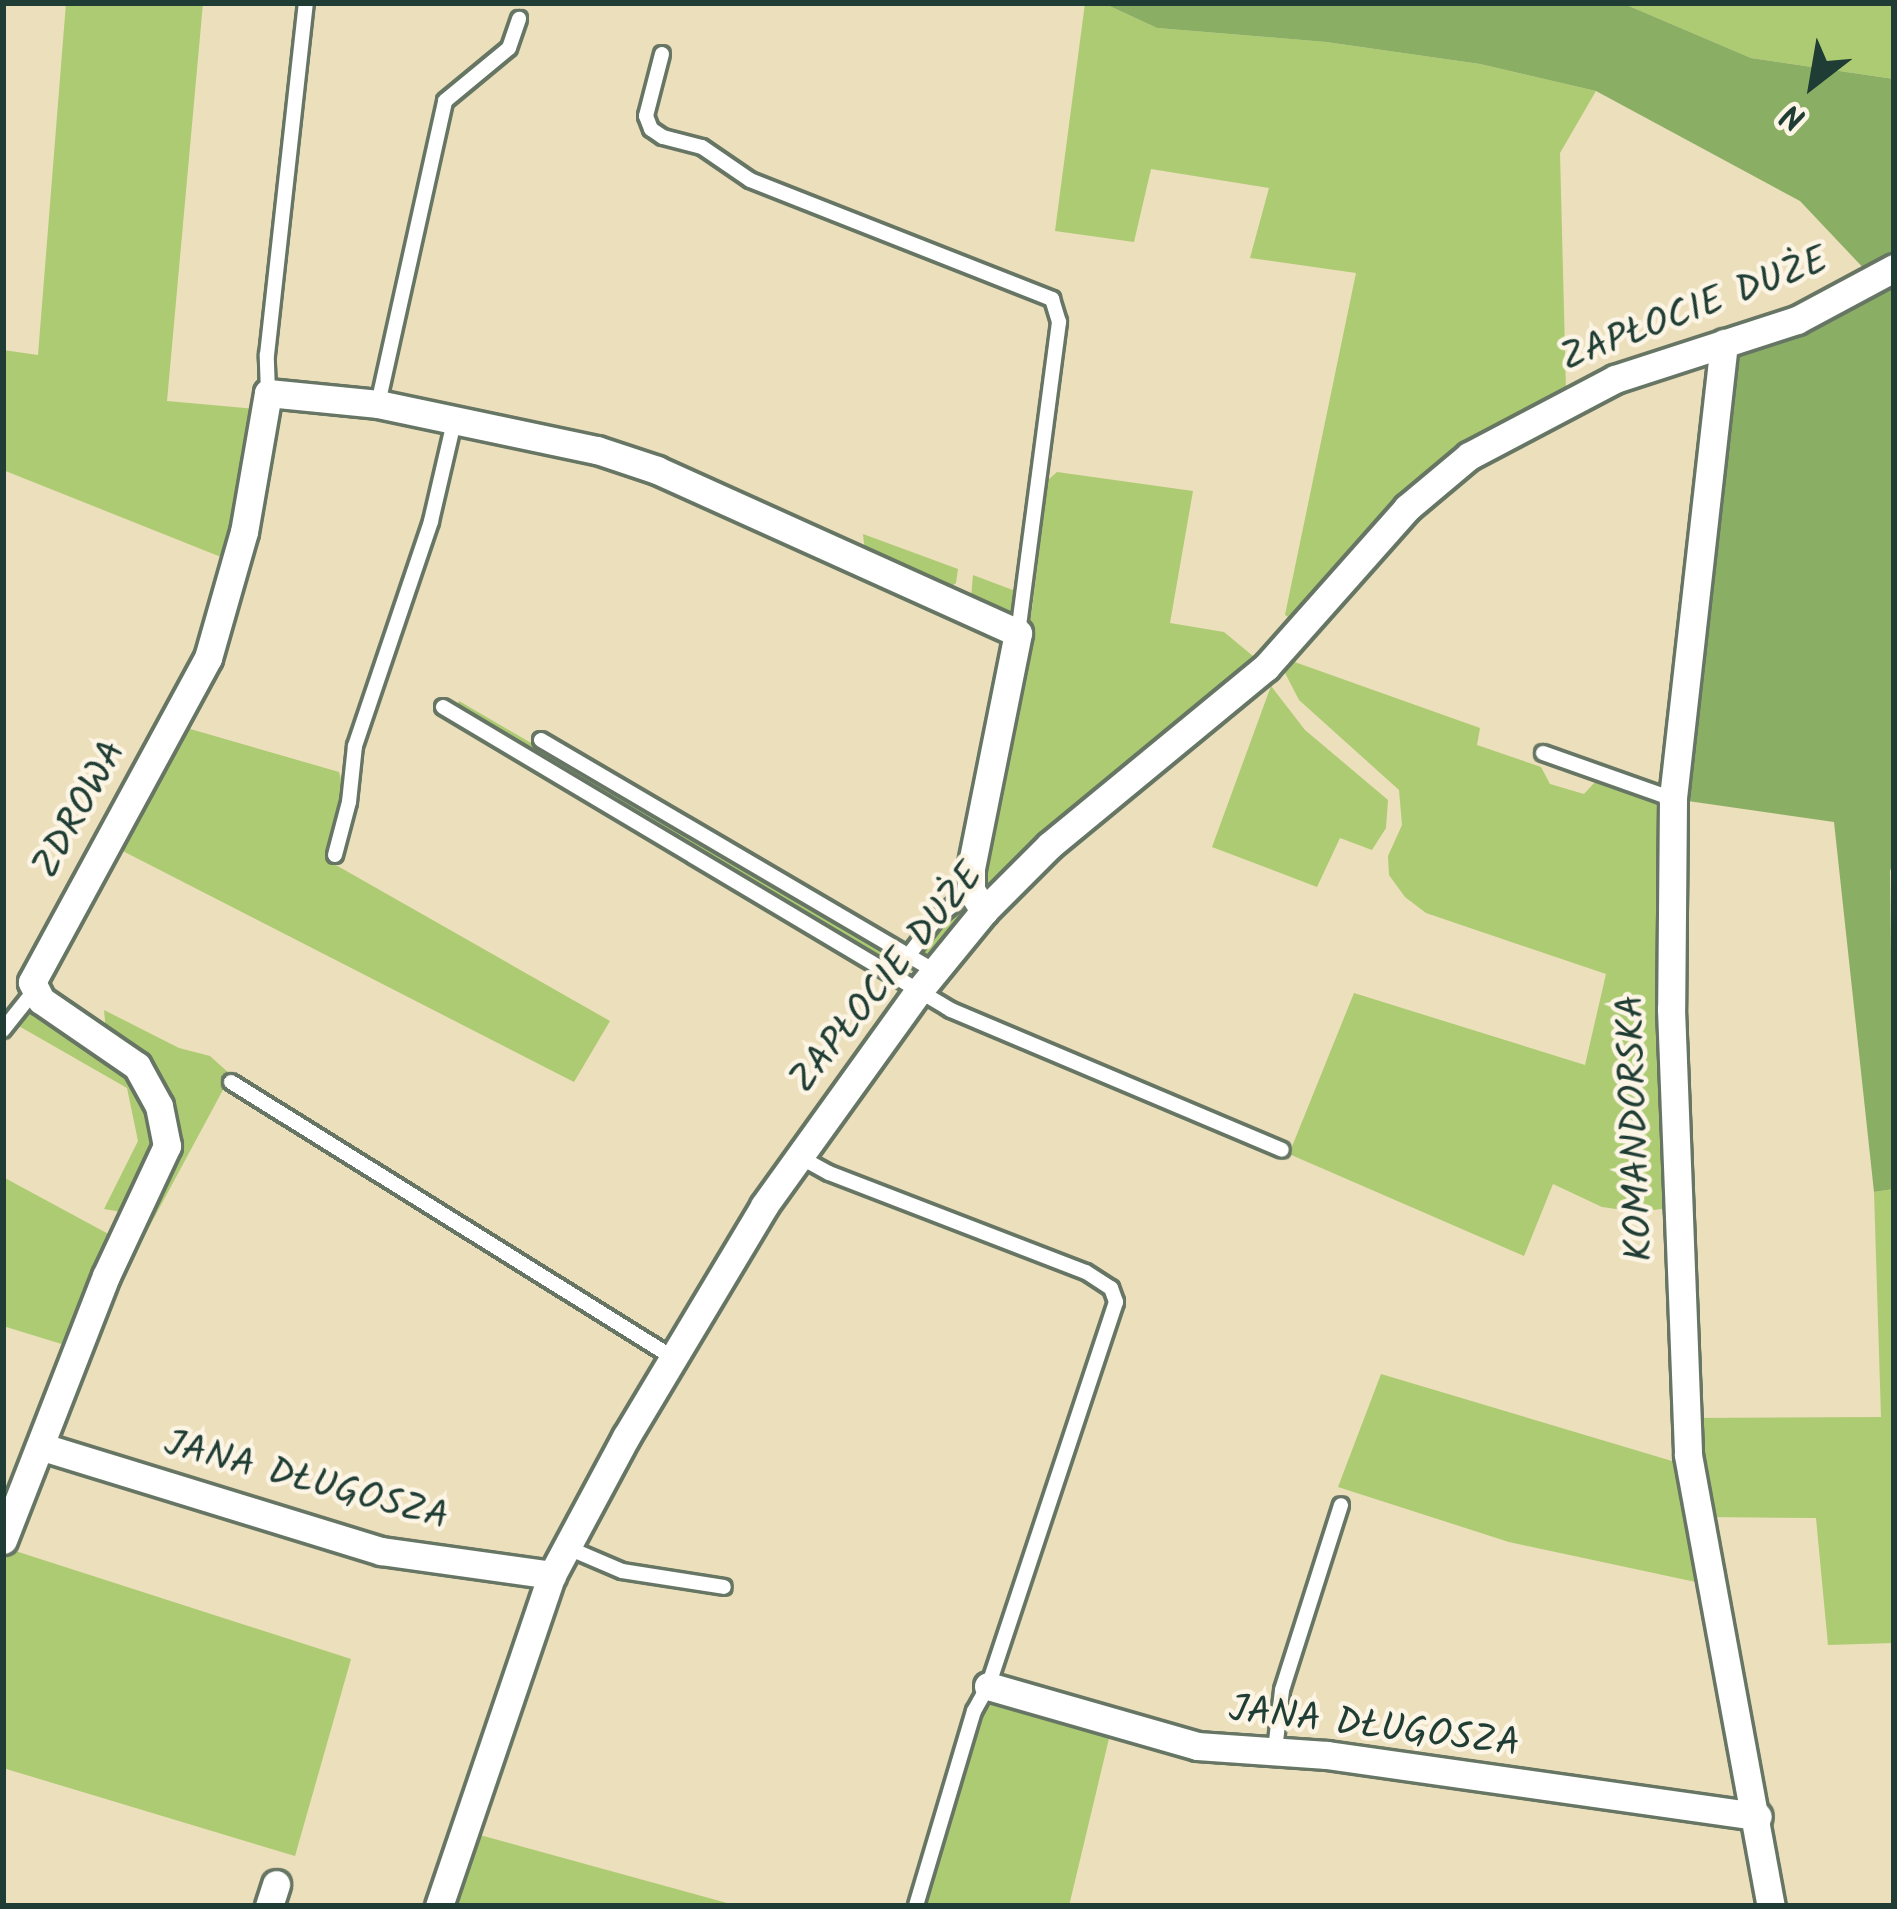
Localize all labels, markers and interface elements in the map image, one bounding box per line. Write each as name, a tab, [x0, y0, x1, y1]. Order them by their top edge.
north arrow	[1753, 24, 1873, 144]
text: N	[1772, 87, 1817, 143]
street label: ZAPŁOCIE DUŻE	[1555, 239, 1835, 383]
street label: ZDROWA	[24, 733, 138, 887]
street label: ZAPŁOCIE DUŻE	[781, 855, 995, 1103]
street label: KOMANDORSKA	[1609, 994, 1665, 1262]
street label: JANA DŁUGOSZA	[159, 1422, 453, 1542]
street label: JANA DŁUGOSZA	[1226, 1687, 1522, 1769]

